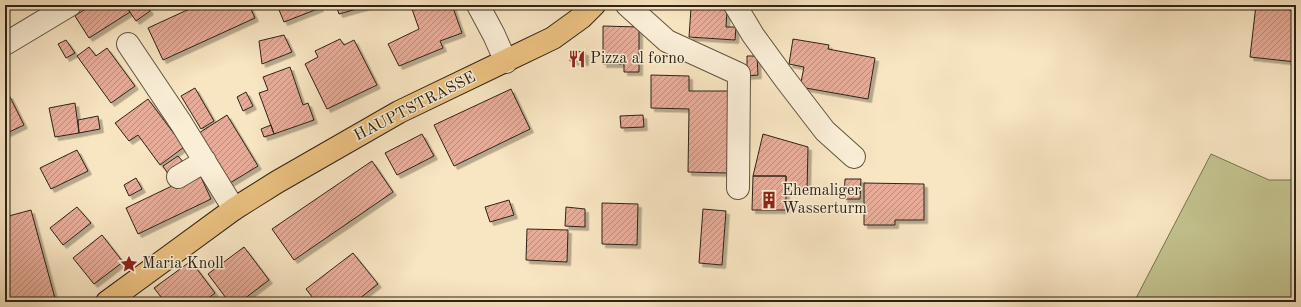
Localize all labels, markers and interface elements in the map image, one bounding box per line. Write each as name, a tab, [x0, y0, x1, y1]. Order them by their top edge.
restaurant icon: Pizza al forno	[567, 49, 587, 69]
place label: Pizza al forno	[590, 51, 685, 67]
street label: HAUPTSTRASSE	[352, 69, 478, 145]
place label: Ehemaliger Wasserturm	[782, 183, 867, 217]
building icon: Ehemaliger Wasserturm	[759, 190, 779, 210]
place icon: Maria Knoll	[119, 254, 139, 274]
place label: Maria Knoll	[142, 256, 224, 272]

